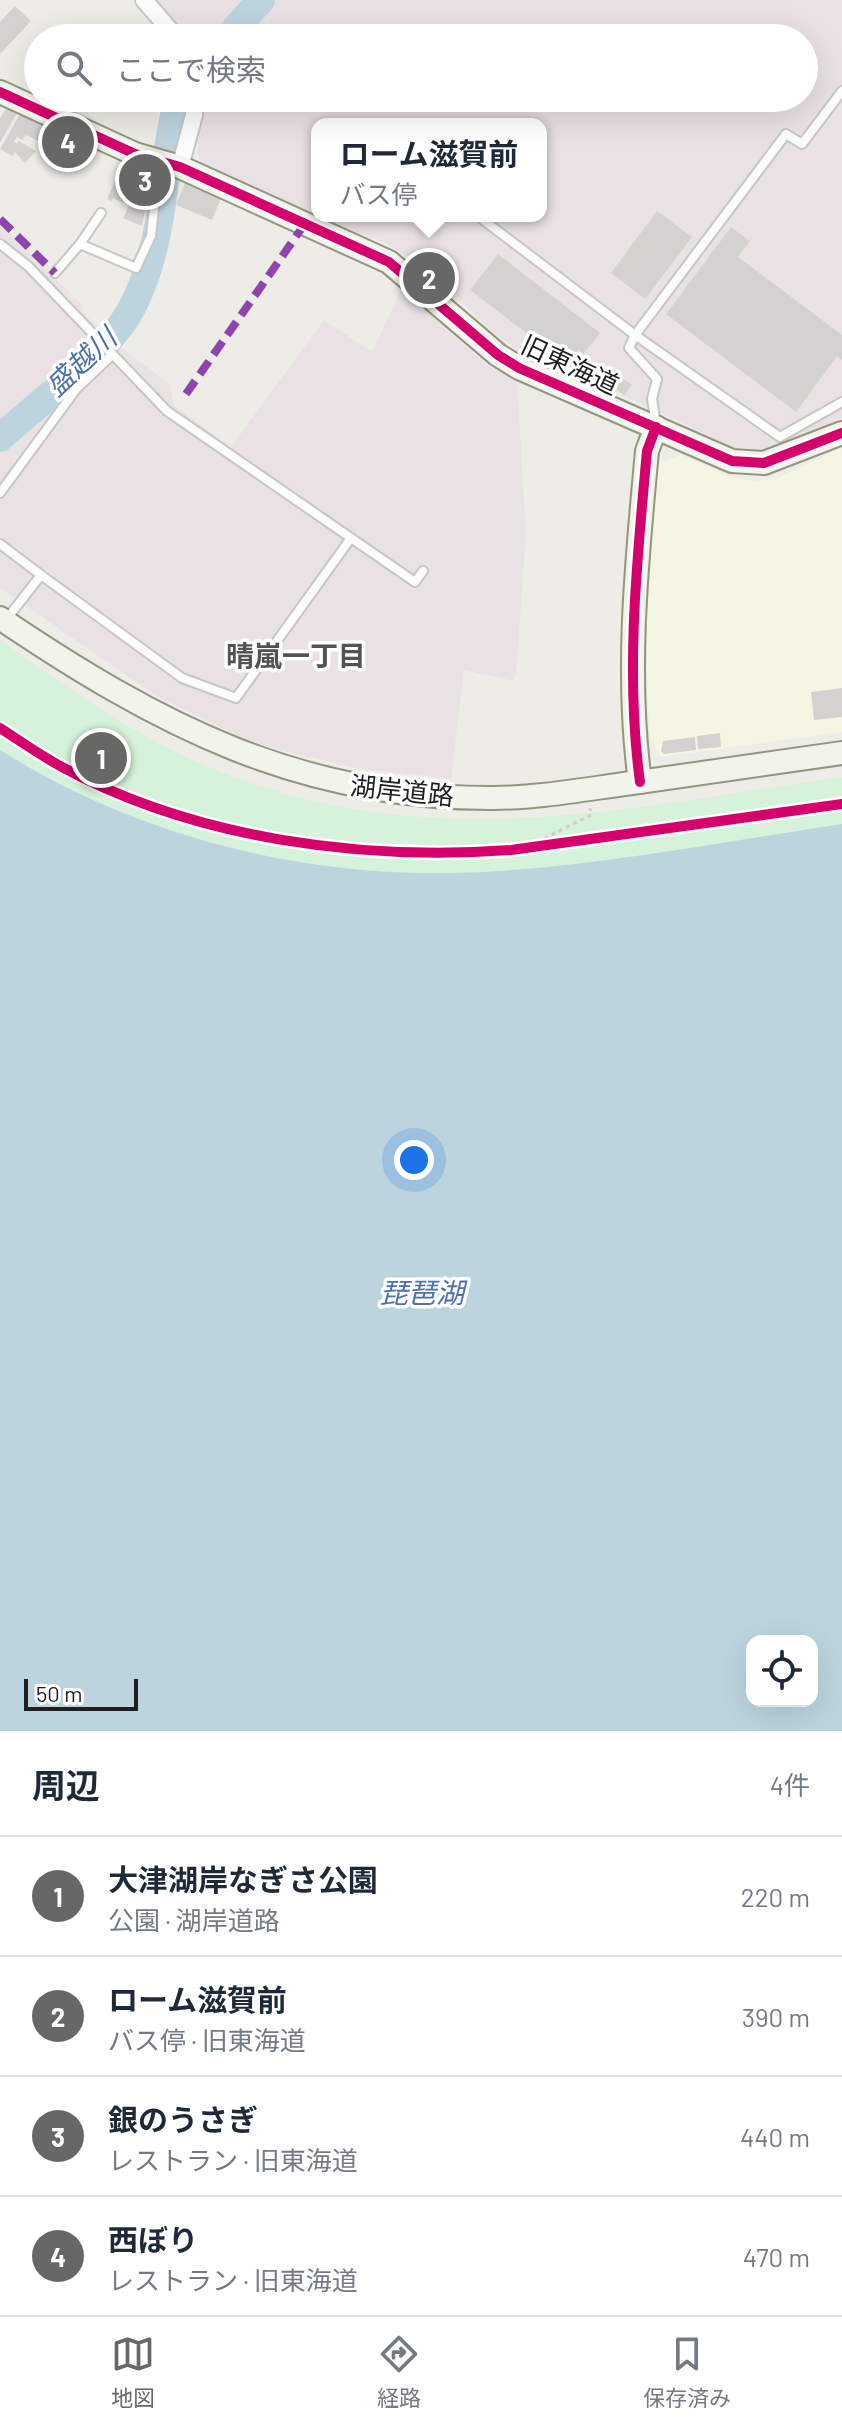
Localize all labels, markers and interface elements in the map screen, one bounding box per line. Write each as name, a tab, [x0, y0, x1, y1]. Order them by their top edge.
search box	[24, 24, 818, 112]
icon: search	[52, 46, 96, 90]
text: ここで検索	[116, 51, 266, 87]
pin: 4	[42, 112, 94, 172]
popup	[311, 118, 547, 222]
text: ローム滋賀前	[339, 135, 519, 171]
pin: 3	[119, 150, 171, 210]
text: バス停	[339, 178, 417, 209]
pin: 2	[403, 248, 455, 308]
water label: 盛越川	[38, 318, 125, 402]
street label: 旧東海道	[517, 328, 624, 400]
district label: 晴嵐一丁目	[226, 638, 366, 672]
pin: 1	[75, 728, 127, 788]
street label: 湖岸道路	[349, 769, 455, 810]
your location	[394, 1140, 434, 1180]
water label: 琵琶湖	[380, 1275, 468, 1309]
map controls	[746, 1635, 818, 1707]
button: locate	[746, 1635, 818, 1707]
scale bar	[24, 1675, 138, 1711]
text: 50 m	[36, 1680, 82, 1706]
text: 周辺	[32, 1764, 100, 1805]
text: 4件	[770, 1769, 810, 1800]
text: 大津湖岸なぎさ公園	[108, 1861, 378, 1897]
text: 1	[53, 1881, 63, 1912]
text: 220 m	[741, 1881, 810, 1912]
text: 公園 · 湖岸道路	[108, 1904, 280, 1935]
text: ローム滋賀前	[108, 1981, 287, 2017]
text: 2	[51, 2001, 65, 2032]
text: 390 m	[742, 2001, 810, 2032]
text: バス停 · 旧東海道	[108, 2024, 306, 2055]
text: 銀のうさぎ	[108, 2101, 258, 2137]
text: 3	[51, 2121, 65, 2152]
text: 440 m	[740, 2121, 810, 2152]
text: レストラン · 旧東海道	[108, 2144, 358, 2175]
text: 西ぼり	[108, 2221, 198, 2257]
text: 4	[50, 2241, 66, 2272]
text: 470 m	[743, 2241, 810, 2272]
text: レストラン · 旧東海道	[108, 2264, 358, 2295]
tab: 地図	[111, 2332, 155, 2412]
tab: 経路	[377, 2332, 421, 2412]
tab: 保存済み	[643, 2332, 731, 2412]

